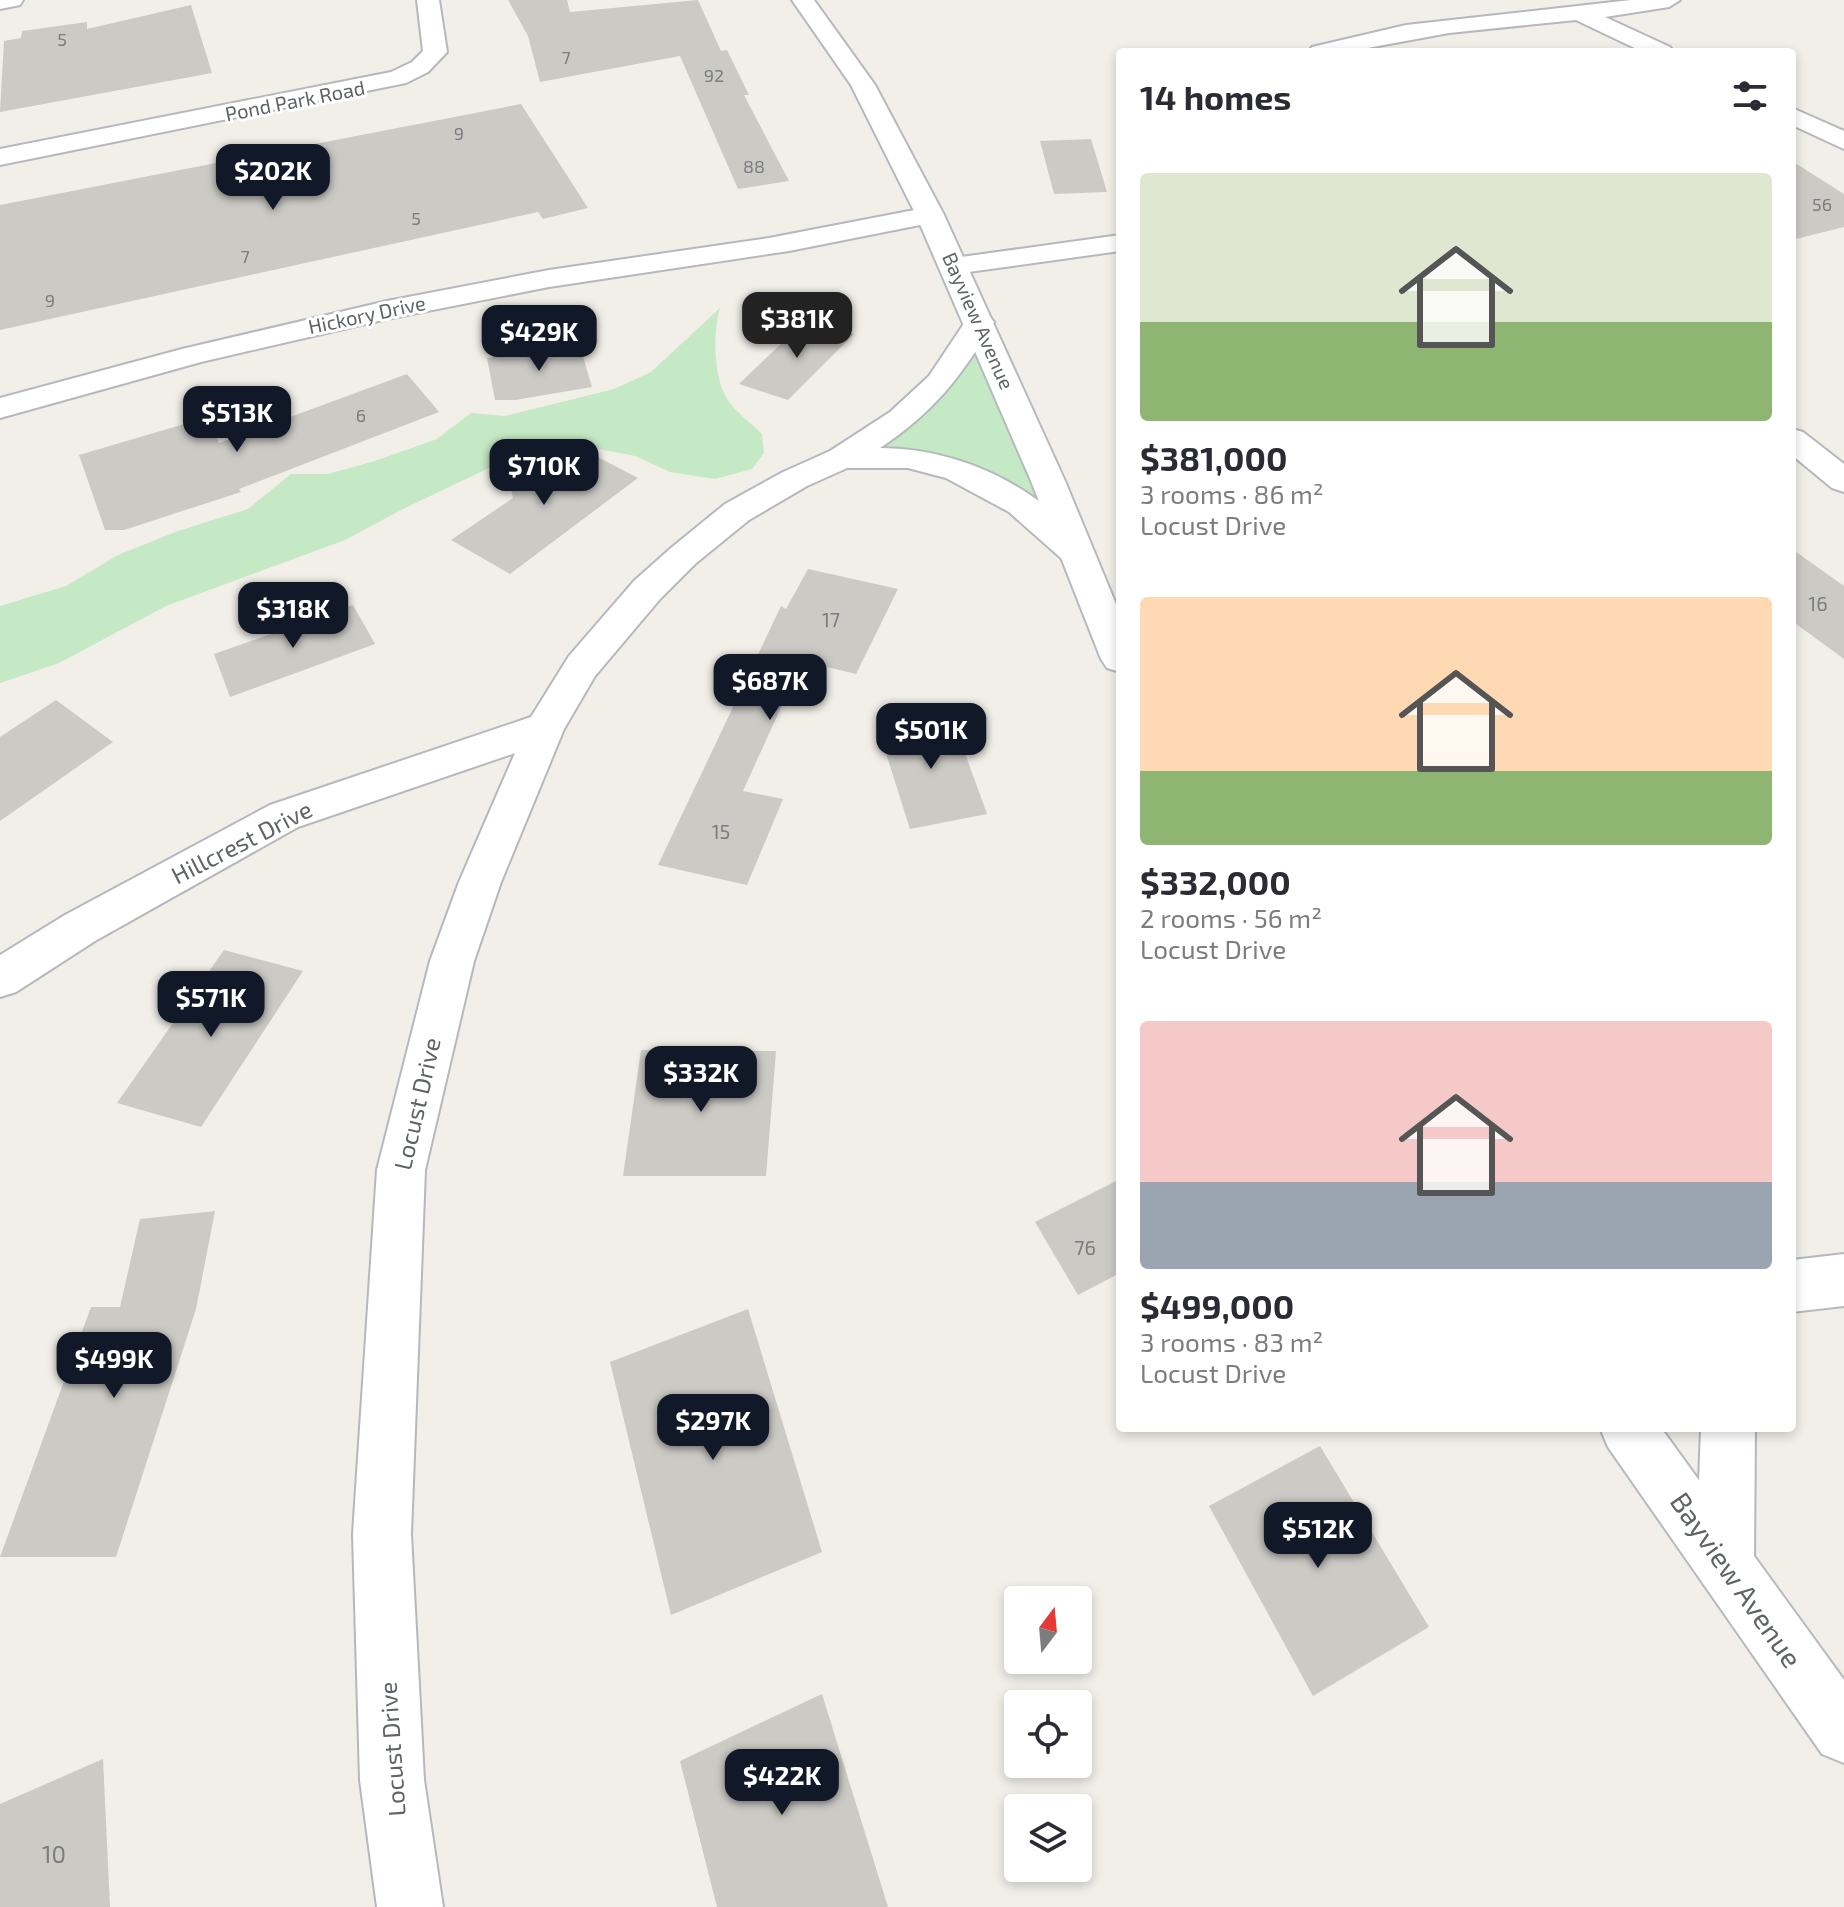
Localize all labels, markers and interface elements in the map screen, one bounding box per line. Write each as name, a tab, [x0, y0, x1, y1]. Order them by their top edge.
house number: 5	[57, 28, 67, 50]
house number: 7	[561, 46, 571, 68]
house number: 92	[704, 64, 724, 86]
icon: filters	[1728, 74, 1772, 118]
street label: Pond Park Road	[223, 75, 367, 125]
text: 14 homes	[1140, 76, 1291, 117]
house number: 9	[454, 122, 464, 144]
pin: $202K	[217, 144, 329, 212]
text: $202K	[234, 154, 312, 185]
house number: 88	[743, 155, 765, 177]
house number: 56	[1812, 193, 1832, 215]
house number: 5	[411, 207, 421, 229]
icon: home	[1384, 225, 1528, 369]
house number: 7	[240, 245, 250, 267]
street label: Bayview Avenue	[938, 248, 1020, 393]
house number: 9	[45, 289, 55, 311]
street label: Hickory Drive	[306, 290, 428, 338]
pin: $381K	[741, 292, 853, 360]
text: $381K	[760, 302, 834, 333]
pin: $429K	[483, 305, 595, 373]
text: $429K	[500, 315, 578, 346]
pin: $513K	[181, 386, 293, 454]
text: $513K	[201, 396, 273, 427]
house number: 6	[356, 404, 366, 426]
text: $381,000	[1140, 437, 1287, 478]
pin: $710K	[488, 439, 600, 507]
text: $710K	[508, 449, 580, 480]
text: 3 rooms · 86 m²	[1140, 478, 1324, 509]
text: Locust Drive	[1140, 509, 1286, 540]
pin: $318K	[237, 582, 349, 650]
house number: 16	[1808, 591, 1828, 615]
text: $318K	[256, 592, 330, 623]
house number: 17	[822, 607, 840, 631]
icon: home	[1384, 649, 1528, 793]
pin: $687K	[714, 654, 826, 722]
text: $687K	[732, 664, 808, 695]
pin: $501K	[875, 703, 987, 771]
text: $501K	[894, 713, 968, 744]
street label: Hillcrest Drive	[166, 794, 316, 890]
house number: 15	[712, 819, 730, 843]
text: $332,000	[1140, 861, 1291, 902]
text: 2 rooms · 56 m²	[1140, 902, 1322, 933]
text: Locust Drive	[1140, 933, 1286, 964]
pin: $571K	[155, 971, 267, 1039]
text: $571K	[176, 981, 246, 1012]
street label: Locust Drive	[387, 1035, 446, 1173]
pin: $332K	[645, 1046, 757, 1114]
text: $332K	[663, 1056, 739, 1087]
icon: home	[1384, 1073, 1528, 1217]
house number: 76	[1074, 1235, 1096, 1259]
text: $499,000	[1140, 1285, 1294, 1326]
text: 3 rooms · 83 m²	[1140, 1326, 1323, 1357]
pin: $499K	[58, 1332, 170, 1400]
text: $499K	[75, 1342, 153, 1373]
text: Locust Drive	[1140, 1357, 1286, 1388]
pin: $297K	[657, 1394, 769, 1462]
text: $297K	[675, 1404, 751, 1435]
street label: Bayview Avenue	[1664, 1485, 1810, 1674]
pin: $512K	[1262, 1502, 1374, 1570]
text: $512K	[1282, 1512, 1354, 1543]
north arrow	[1004, 1586, 1092, 1674]
map controls	[1004, 1586, 1092, 1882]
street label: Locust Drive	[372, 1681, 411, 1817]
button: locate	[1004, 1690, 1092, 1778]
pin: $422K	[726, 1749, 838, 1817]
text: $422K	[743, 1759, 821, 1790]
button: layers	[1004, 1794, 1092, 1882]
house number: 10	[42, 1839, 66, 1868]

